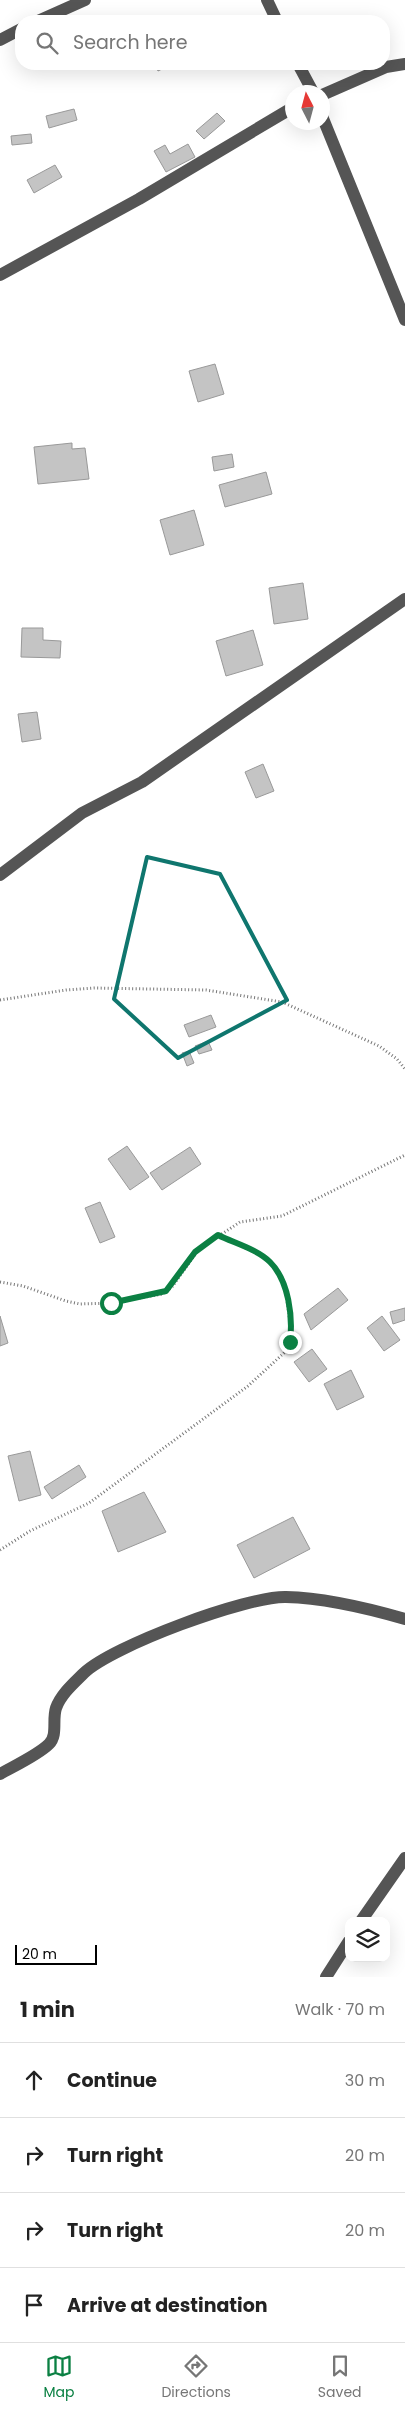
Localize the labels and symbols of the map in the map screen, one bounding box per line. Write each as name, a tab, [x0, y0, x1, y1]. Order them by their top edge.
north arrow	[285, 85, 330, 130]
route start	[100, 1292, 123, 1315]
route end	[279, 1331, 302, 1354]
scale bar	[15, 1942, 98, 1965]

